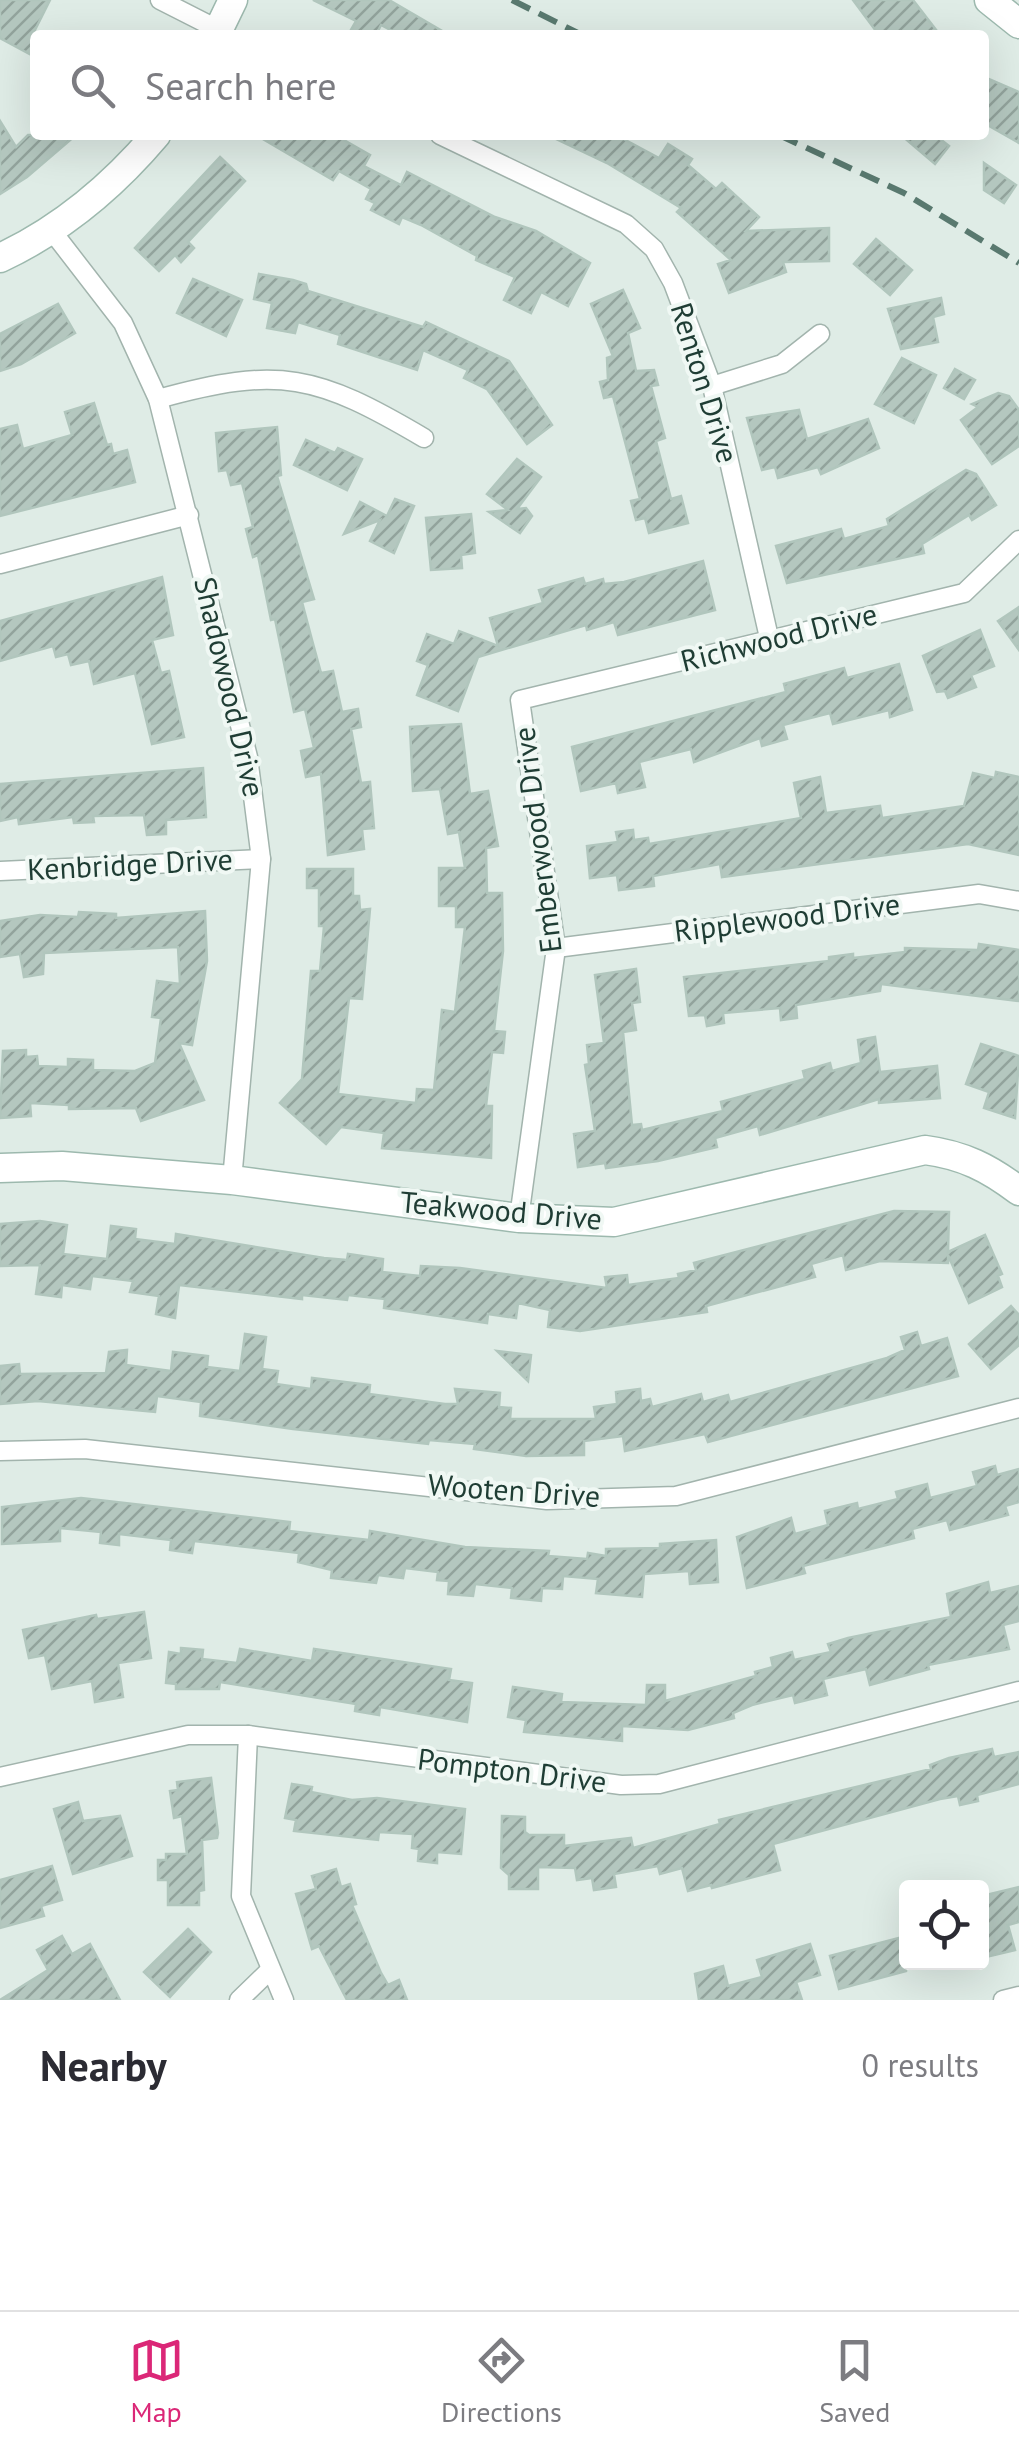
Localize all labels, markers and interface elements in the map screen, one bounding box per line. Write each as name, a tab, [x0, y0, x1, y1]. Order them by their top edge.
search box	[30, 30, 989, 140]
icon: search	[65, 58, 120, 113]
text: Search here	[145, 61, 337, 110]
street label: Renton Drive	[663, 298, 748, 467]
street label: Shadowood Drive	[186, 573, 275, 800]
street label: Richwood Drive	[676, 593, 881, 680]
street label: Emberwood Drive	[503, 725, 570, 955]
street label: Kenbridge Drive	[26, 839, 234, 888]
street label: Ripplewood Drive	[672, 883, 902, 950]
street label: Teakwood Drive	[399, 1181, 604, 1238]
street label: Wooten Drive	[427, 1464, 601, 1515]
street label: Pompton Drive	[416, 1739, 609, 1800]
map controls	[899, 1880, 989, 1970]
button: locate	[899, 1880, 989, 1970]
text: Nearby	[40, 2038, 167, 2093]
text: 0 results	[861, 2044, 979, 2086]
tab: Map	[129, 2333, 184, 2430]
tab: Directions	[441, 2333, 562, 2430]
tab: Saved	[819, 2333, 890, 2430]

